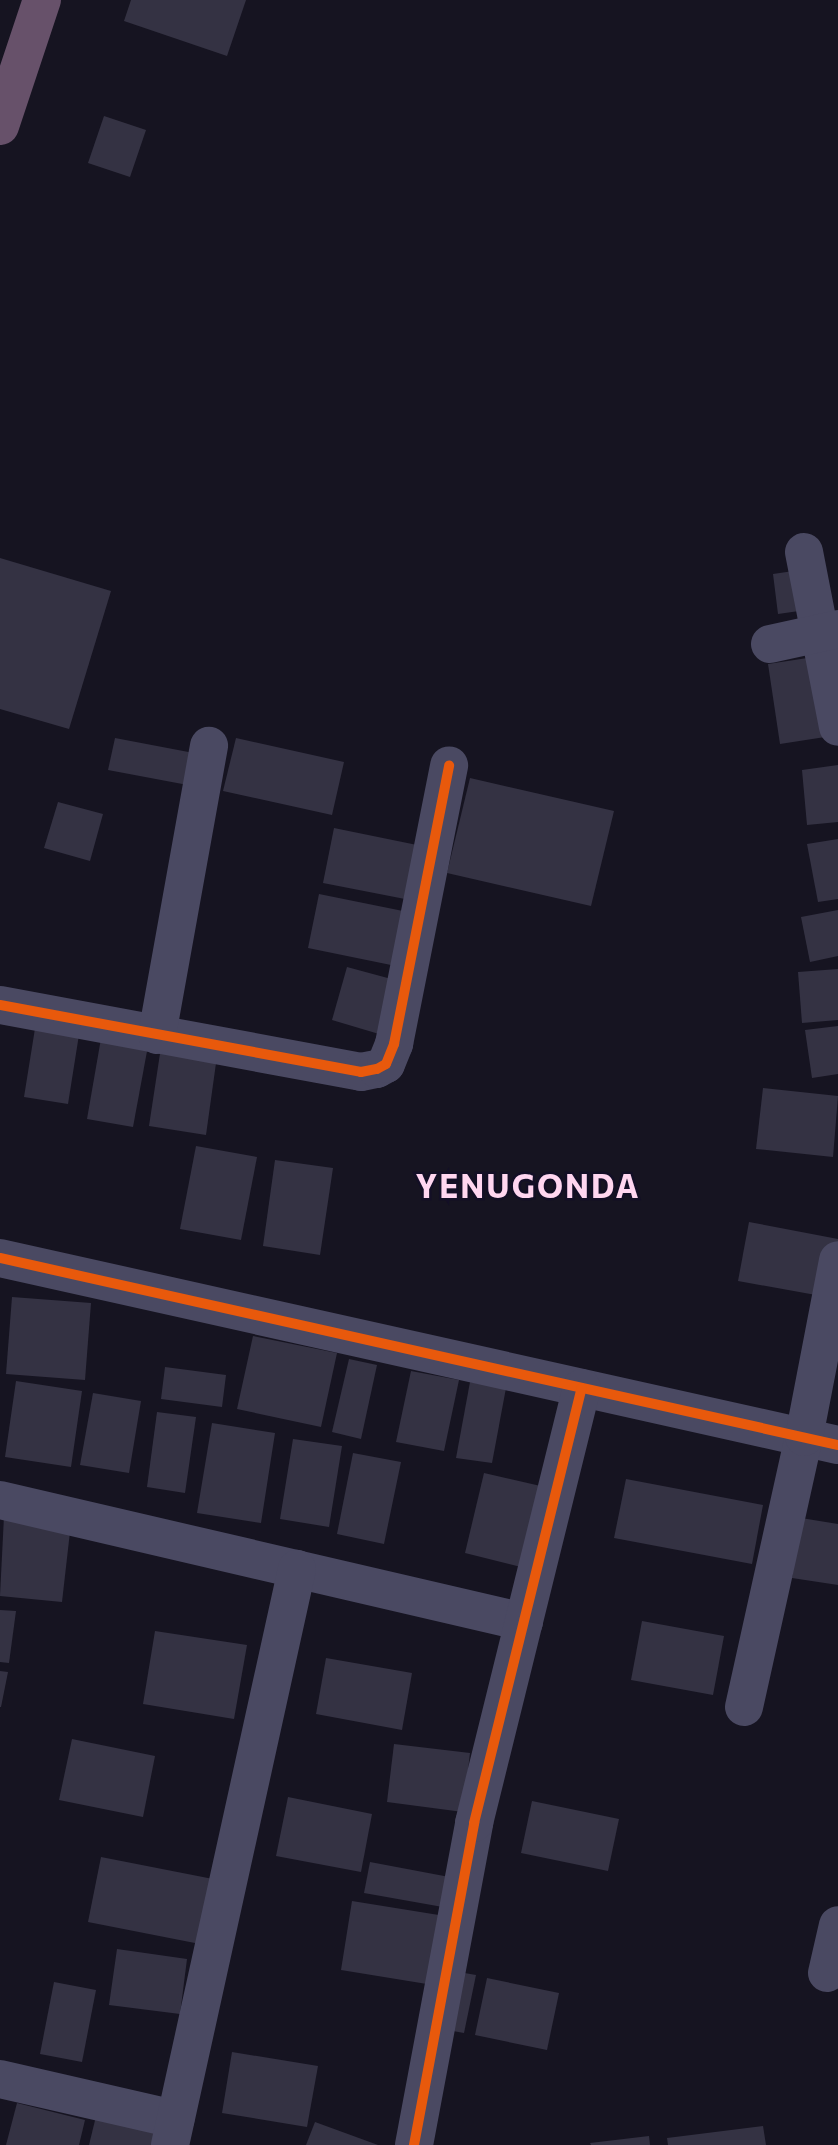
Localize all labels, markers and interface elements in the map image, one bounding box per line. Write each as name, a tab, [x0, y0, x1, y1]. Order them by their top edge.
district label: YENUGONDA	[417, 1166, 639, 1204]

